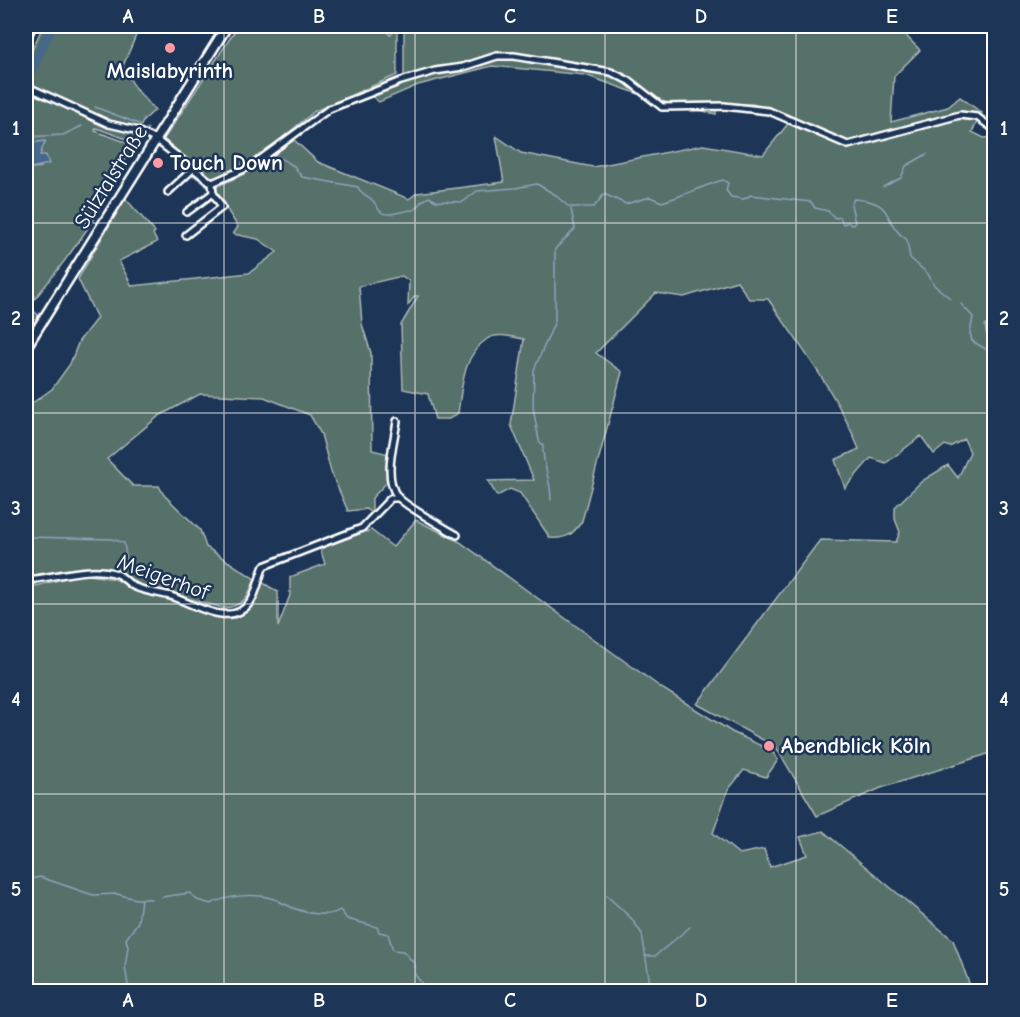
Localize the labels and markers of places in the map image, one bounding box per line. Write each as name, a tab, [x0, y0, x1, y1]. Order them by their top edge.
marker: Maislabyrinth	[163, 41, 177, 55]
place label: Maislabyrinth	[107, 58, 233, 84]
place label: Touch Down	[170, 150, 283, 176]
marker: Touch Down	[151, 156, 165, 170]
place label: Abendblick Köln	[781, 733, 931, 759]
marker: Abendblick Köln	[762, 739, 776, 753]

